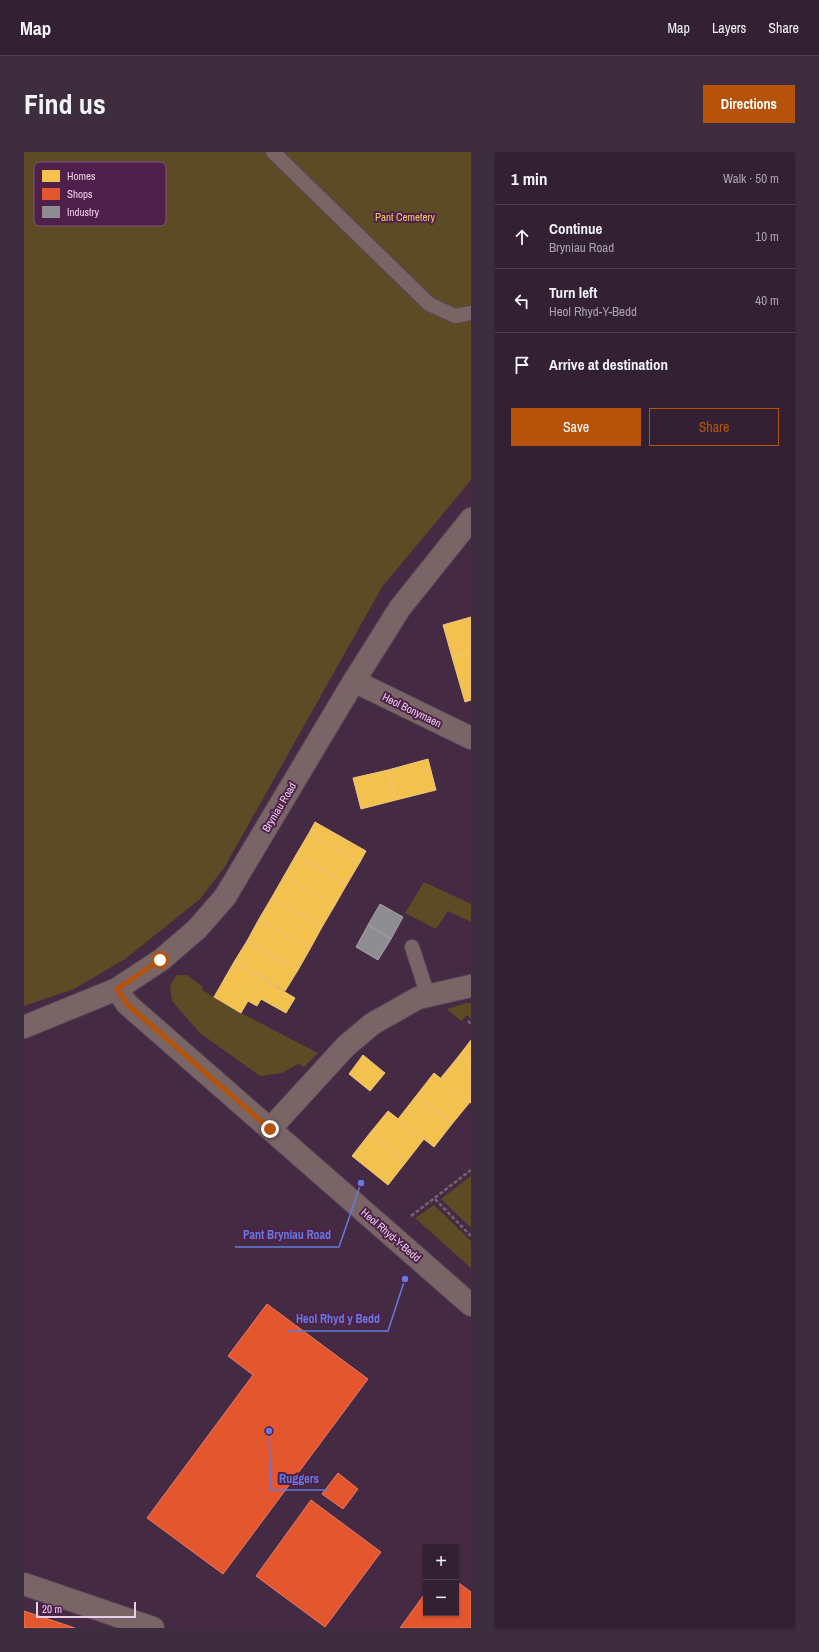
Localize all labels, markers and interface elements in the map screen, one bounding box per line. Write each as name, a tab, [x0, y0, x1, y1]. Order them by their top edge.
text: Map	[20, 15, 51, 41]
text: Map	[668, 19, 690, 37]
text: Layers	[712, 19, 746, 37]
text: Share	[768, 19, 799, 37]
text: Find us	[24, 85, 106, 123]
button: Directions	[703, 85, 795, 123]
legend	[34, 162, 166, 226]
text: 1 min	[511, 167, 547, 190]
text: Homes	[67, 169, 96, 183]
text: Walk · 50 m	[723, 170, 779, 187]
text: Shops	[67, 187, 93, 201]
text: Industry	[67, 205, 100, 219]
park label: Pant Cemetery	[375, 210, 436, 224]
text: Continue	[549, 218, 602, 239]
icon: ahead	[511, 226, 533, 248]
text: 10 m	[755, 228, 779, 245]
text: Bryniau Road	[549, 239, 614, 256]
text: Turn left	[549, 282, 597, 303]
icon: left	[511, 290, 533, 312]
text: 40 m	[755, 292, 779, 309]
text: Heol Rhyd-Y-Bedd	[549, 303, 637, 320]
icon: arrive	[511, 354, 533, 376]
text: Arrive at destination	[549, 354, 668, 375]
button: Save	[511, 408, 641, 446]
button: Share	[649, 408, 779, 446]
street label: Heol Bonymaen	[380, 690, 444, 730]
street label: Bryniau Road	[259, 780, 299, 834]
route start	[151, 951, 169, 969]
route end	[261, 1120, 279, 1138]
street label: Heol Rhyd-Y-Bedd	[358, 1205, 424, 1265]
callout: Pant Bryniau Road	[235, 1223, 339, 1247]
text: Pant Bryniau Road	[243, 1227, 331, 1243]
callout: Heol Rhyd y Bedd	[288, 1307, 388, 1331]
text: Heol Rhyd y Bedd	[296, 1311, 380, 1327]
callout: Ruggers	[271, 1466, 327, 1490]
text: Ruggers	[279, 1471, 319, 1487]
map controls	[423, 1544, 459, 1616]
button: +	[423, 1544, 459, 1580]
button: −	[423, 1580, 459, 1616]
scale bar	[36, 1600, 136, 1619]
text: 20 m	[42, 1602, 62, 1616]

